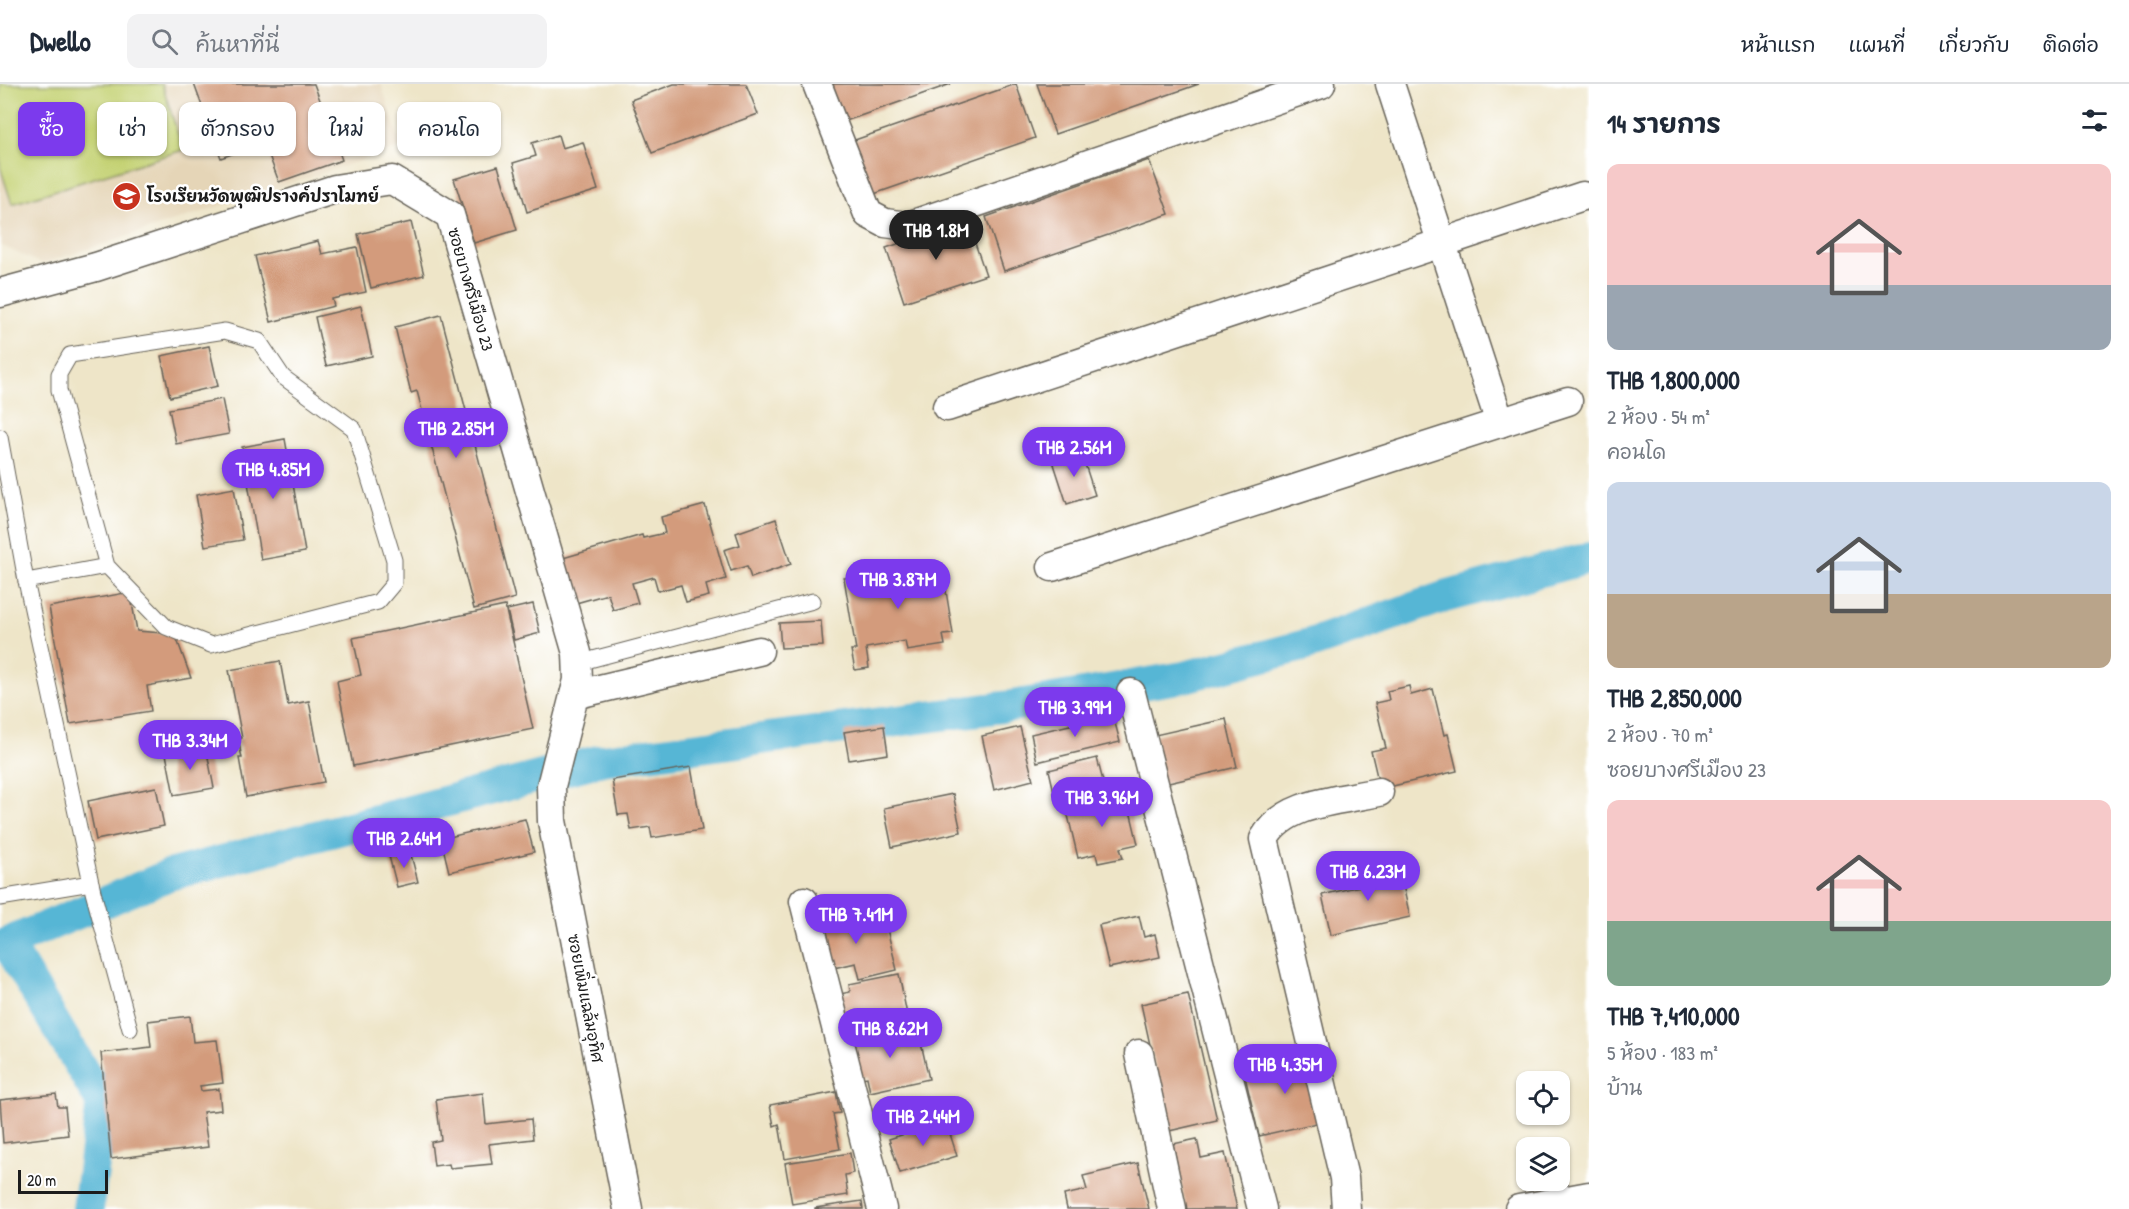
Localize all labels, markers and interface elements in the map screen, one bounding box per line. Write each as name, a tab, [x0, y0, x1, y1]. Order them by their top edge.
search box	[127, 14, 547, 68]
text: Dwello	[30, 22, 91, 60]
icon: search	[148, 25, 181, 58]
text: ค้นหาที่นี่	[196, 29, 279, 59]
text: หน้าแรก	[1741, 30, 1816, 59]
text: แผนที่	[1849, 30, 1905, 59]
text: เกี่ยวกับ	[1938, 30, 2010, 59]
text: ติดต่อ	[2043, 30, 2099, 59]
chip: ซื้อ	[18, 102, 85, 156]
chip: เช่า	[97, 102, 167, 156]
chip: ตัวกรอง	[179, 102, 296, 156]
chip: ใหม่	[308, 102, 385, 156]
chip: คอนโด	[397, 102, 501, 156]
icon: filters	[2078, 104, 2111, 137]
text: 14 รายการ	[1607, 106, 1721, 141]
school or university icon: โรงเรียนวัดพุฒิปรางค์ปราโมทย์	[110, 180, 142, 212]
place label: โรงเรียนวัดพุฒิปรางค์ปราโมทย์	[146, 185, 379, 209]
icon: home	[1805, 203, 1913, 311]
pin: THB 1.8M	[874, 210, 998, 261]
text: THB 1.8M	[903, 216, 969, 243]
street label: ซอยบางศรีเมือง 23	[443, 225, 499, 353]
text: THB 1,800,000	[1607, 362, 1740, 397]
text: 2 ห้อง · 54 m²	[1607, 403, 1710, 430]
pin: THB 2.85M	[387, 408, 525, 459]
text: THB 2.85M	[418, 414, 494, 441]
pin: THB 2.56M	[1005, 427, 1143, 478]
text: THB 2.56M	[1036, 433, 1112, 460]
text: คอนโด	[1607, 438, 1666, 465]
pin: THB 4.85M	[204, 449, 342, 500]
text: THB 4.85M	[236, 455, 310, 482]
icon: home	[1805, 521, 1913, 629]
pin: THB 3.87M	[829, 559, 967, 610]
text: THB 3.87M	[859, 565, 937, 592]
text: THB 2,850,000	[1607, 680, 1742, 715]
pin: THB 3.99M	[1006, 687, 1144, 738]
text: THB 3.99M	[1038, 693, 1112, 720]
pin: THB 3.34M	[121, 720, 259, 771]
text: 2 ห้อง · 70 m²	[1607, 721, 1713, 748]
text: THB 3.34M	[152, 726, 228, 753]
text: ซอยบางศรีเมือง 23	[1607, 756, 1766, 783]
pin: THB 3.96M	[1033, 777, 1171, 828]
text: THB 3.96M	[1065, 783, 1139, 810]
pin: THB 2.64M	[335, 818, 473, 869]
text: THB 2.64M	[367, 824, 441, 851]
icon: home	[1805, 839, 1913, 947]
pin: THB 6.23M	[1299, 851, 1437, 902]
text: THB 6.23M	[1330, 857, 1406, 884]
pin: THB 7.41M	[787, 894, 925, 945]
text: THB 7.41M	[819, 900, 893, 927]
street label: ซอยเพิ่มแฉล้มอุทิศ	[561, 931, 613, 1066]
text: THB 7,410,000	[1607, 998, 1740, 1033]
pin: THB 8.62M	[821, 1008, 959, 1059]
text: THB 8.62M	[852, 1014, 928, 1041]
text: 5 ห้อง · 183 m²	[1607, 1039, 1718, 1066]
pin: THB 4.35M	[1216, 1044, 1354, 1095]
text: THB 4.35M	[1248, 1050, 1322, 1077]
map controls	[1516, 1071, 1570, 1191]
button: locate	[1516, 1071, 1570, 1125]
text: บ้าน	[1607, 1074, 1642, 1101]
pin: THB 2.44M	[854, 1096, 992, 1147]
text: THB 2.44M	[886, 1102, 960, 1129]
button: layers	[1516, 1137, 1570, 1191]
scale bar	[18, 1167, 108, 1194]
text: 20 m	[27, 1169, 56, 1191]

